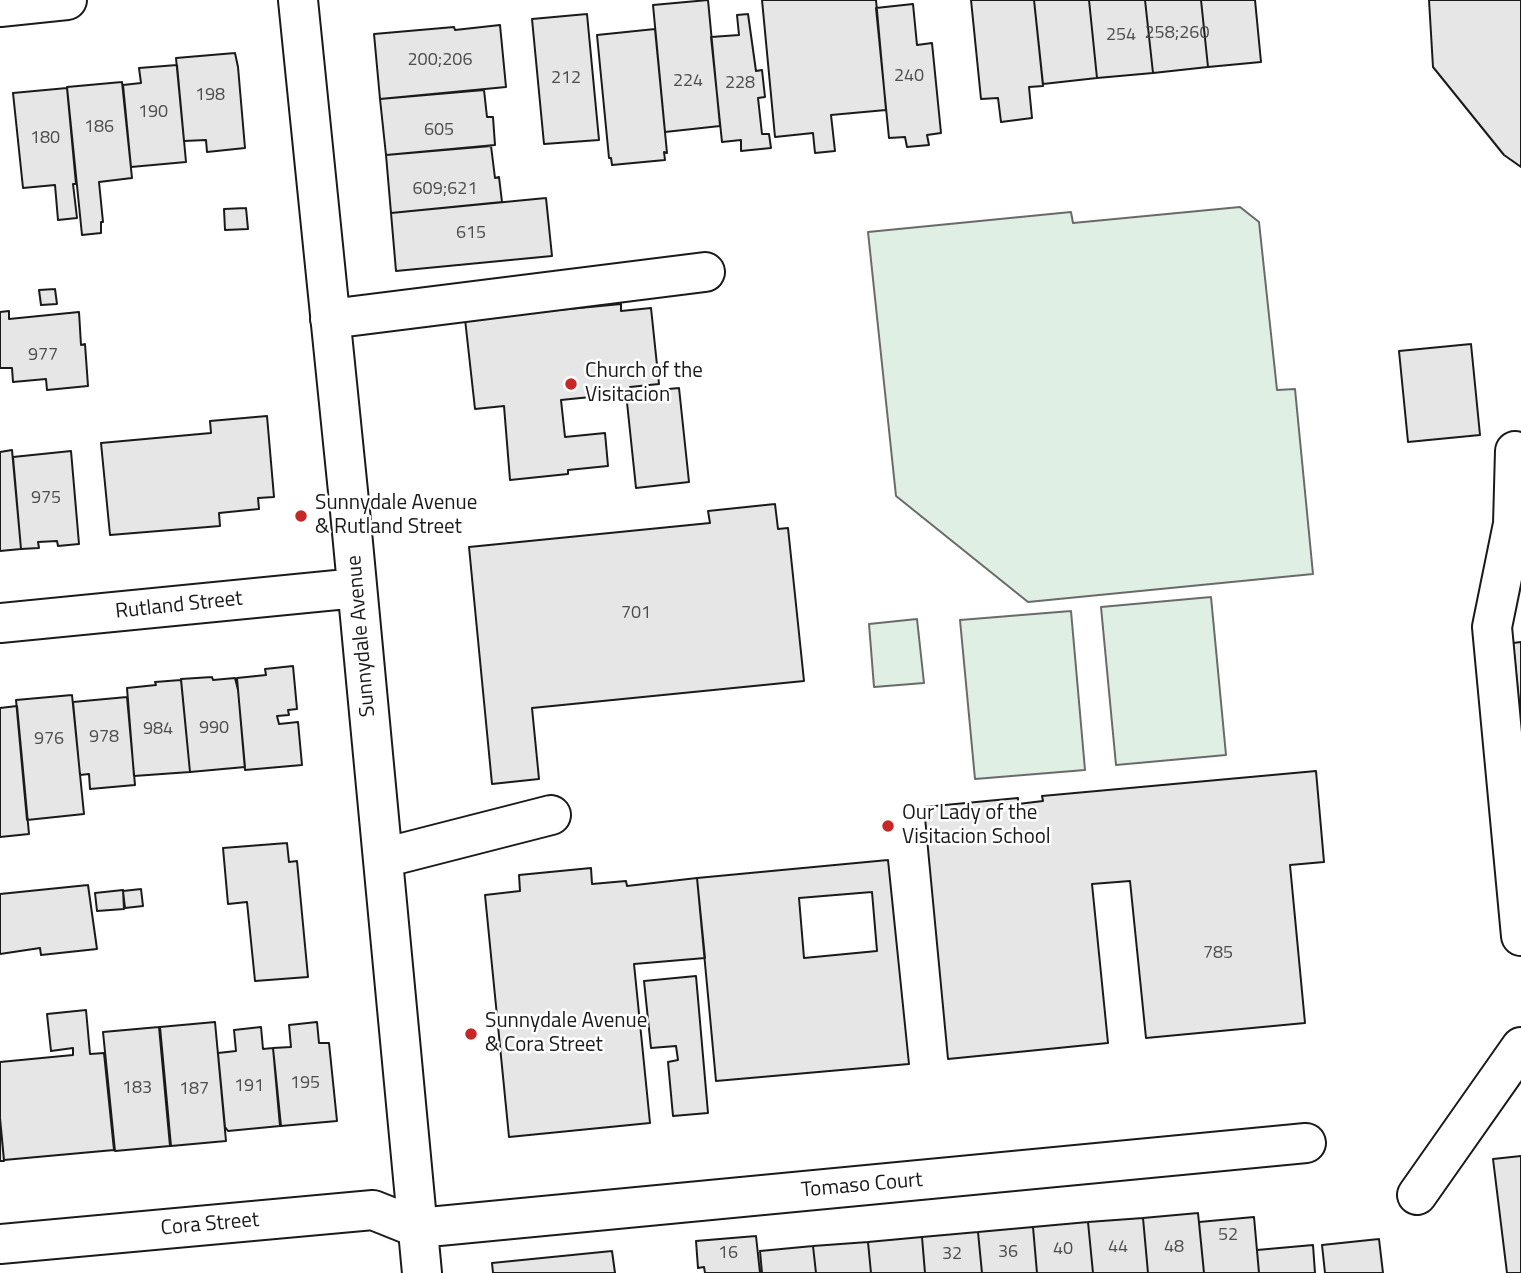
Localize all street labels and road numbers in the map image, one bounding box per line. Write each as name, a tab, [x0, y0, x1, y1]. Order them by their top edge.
street label: Sunnydale Avenue	[342, 554, 382, 718]
street label: Rutland Street	[114, 587, 244, 625]
street label: Tomaso Court	[800, 1168, 924, 1204]
street label: Cora Street	[160, 1208, 260, 1242]

